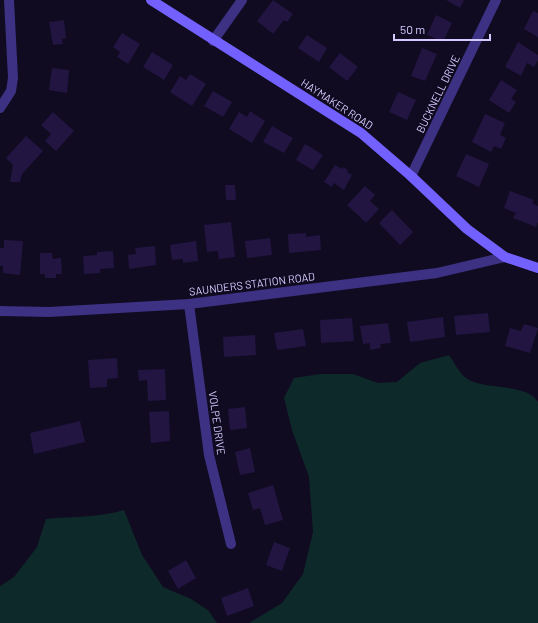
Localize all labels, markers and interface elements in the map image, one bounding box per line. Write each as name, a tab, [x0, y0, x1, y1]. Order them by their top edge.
scale bar	[394, 16, 490, 42]
text: 50 m	[400, 22, 425, 36]
street label: BUCKNELL DRIVE	[413, 52, 462, 135]
street label: HAYMAKER ROAD	[299, 75, 376, 132]
street label: SAUNDERS STATION ROAD	[188, 269, 316, 298]
street label: VOLPE DRIVE	[207, 390, 228, 456]

